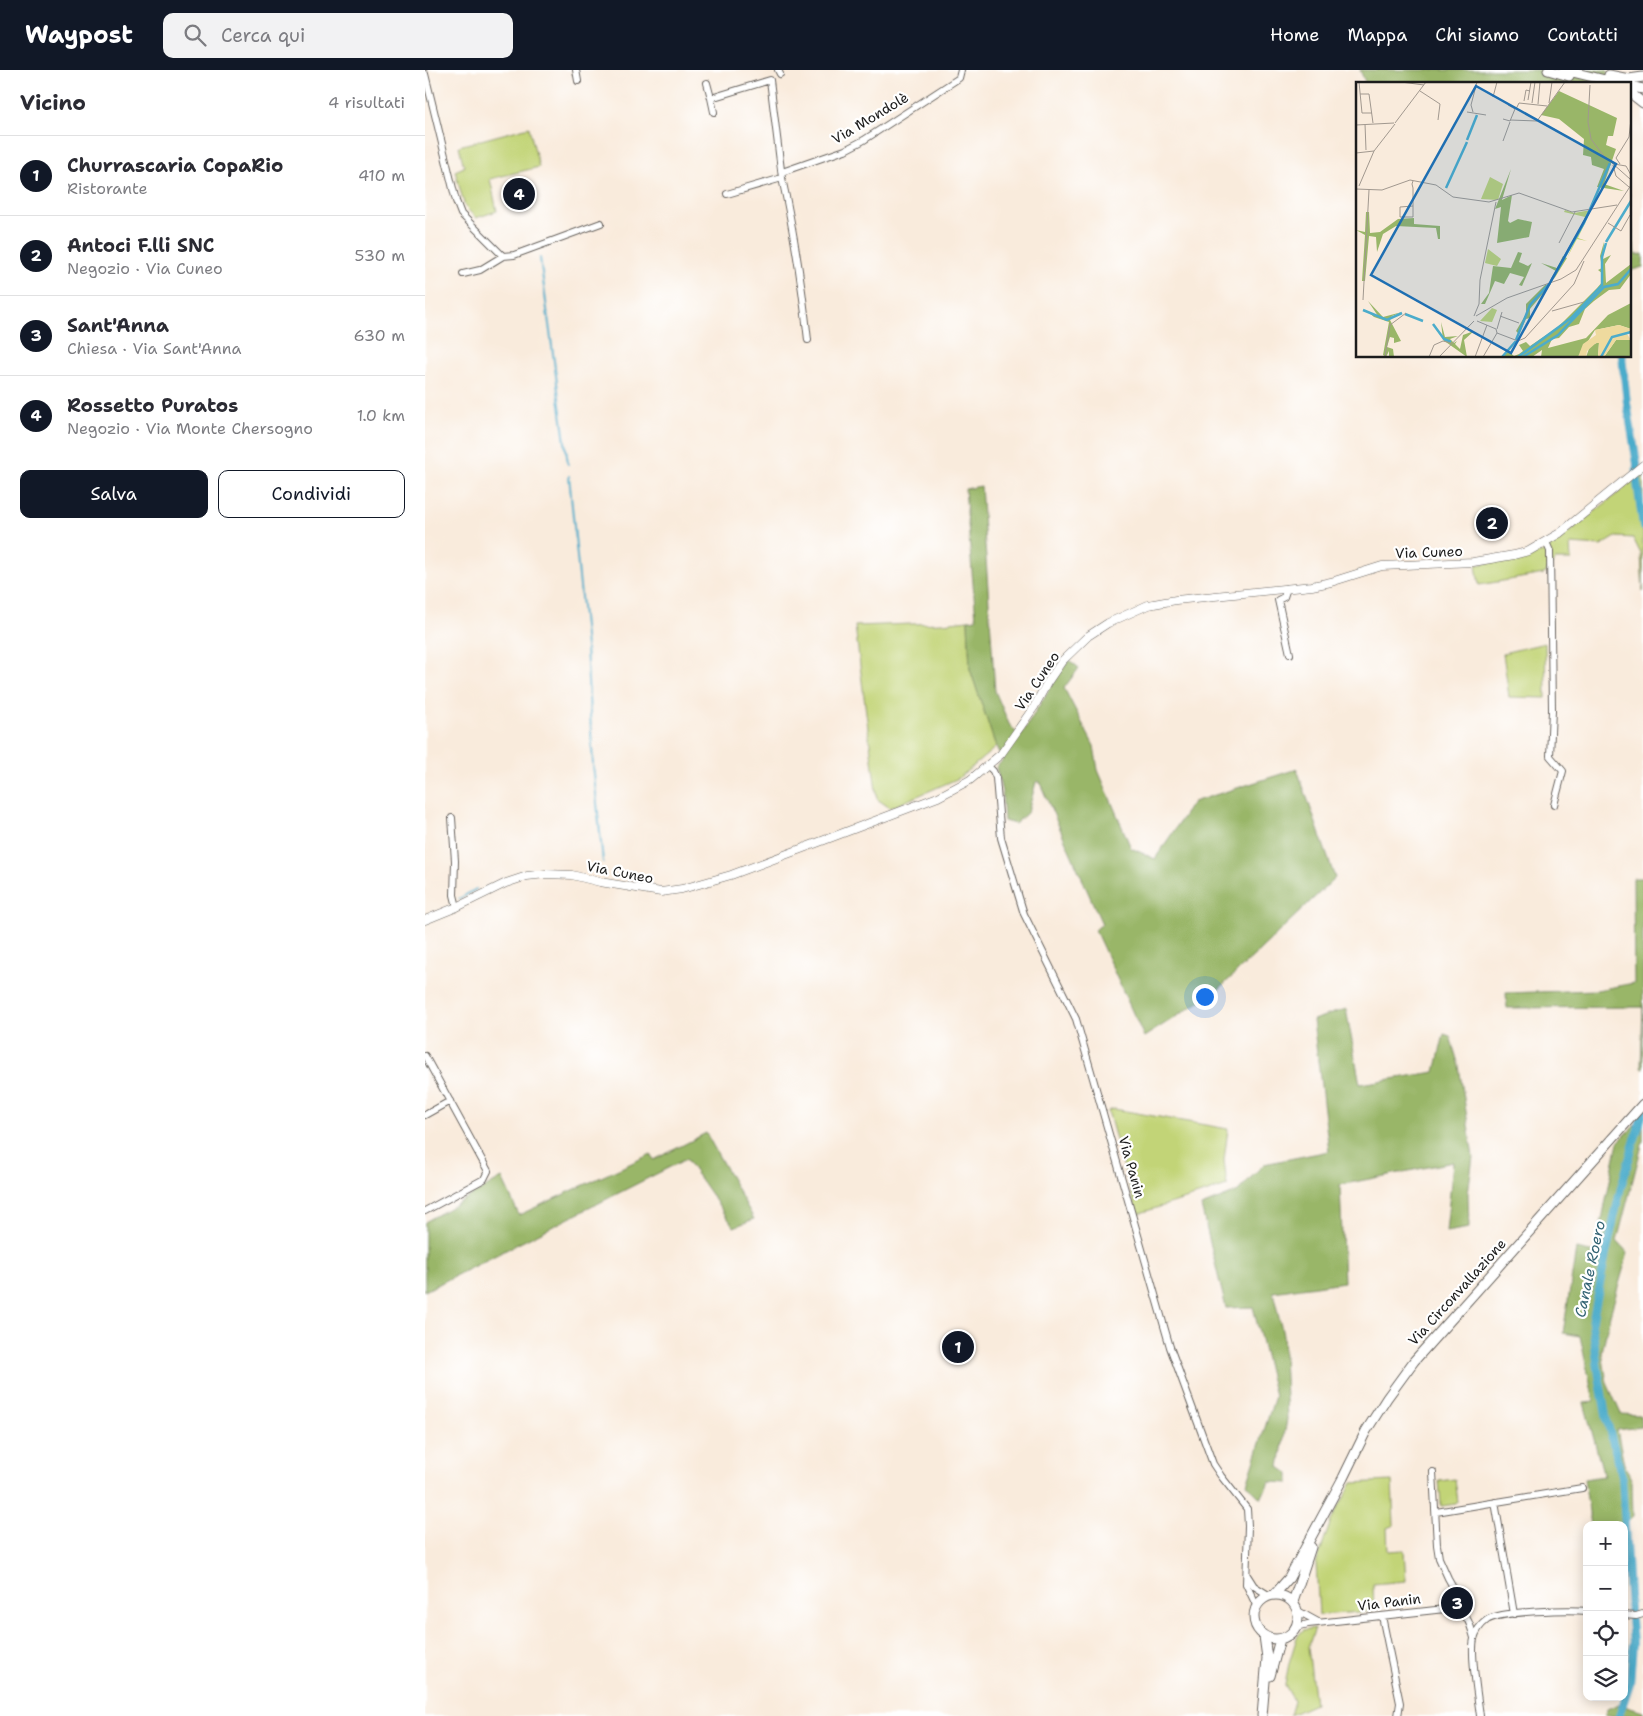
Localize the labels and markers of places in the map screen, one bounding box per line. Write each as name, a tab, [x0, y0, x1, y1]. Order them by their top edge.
pin: 4	[503, 175, 535, 213]
pin: 2	[1476, 504, 1508, 542]
pin: 1	[942, 1328, 974, 1366]
pin: 3	[1441, 1584, 1473, 1622]

